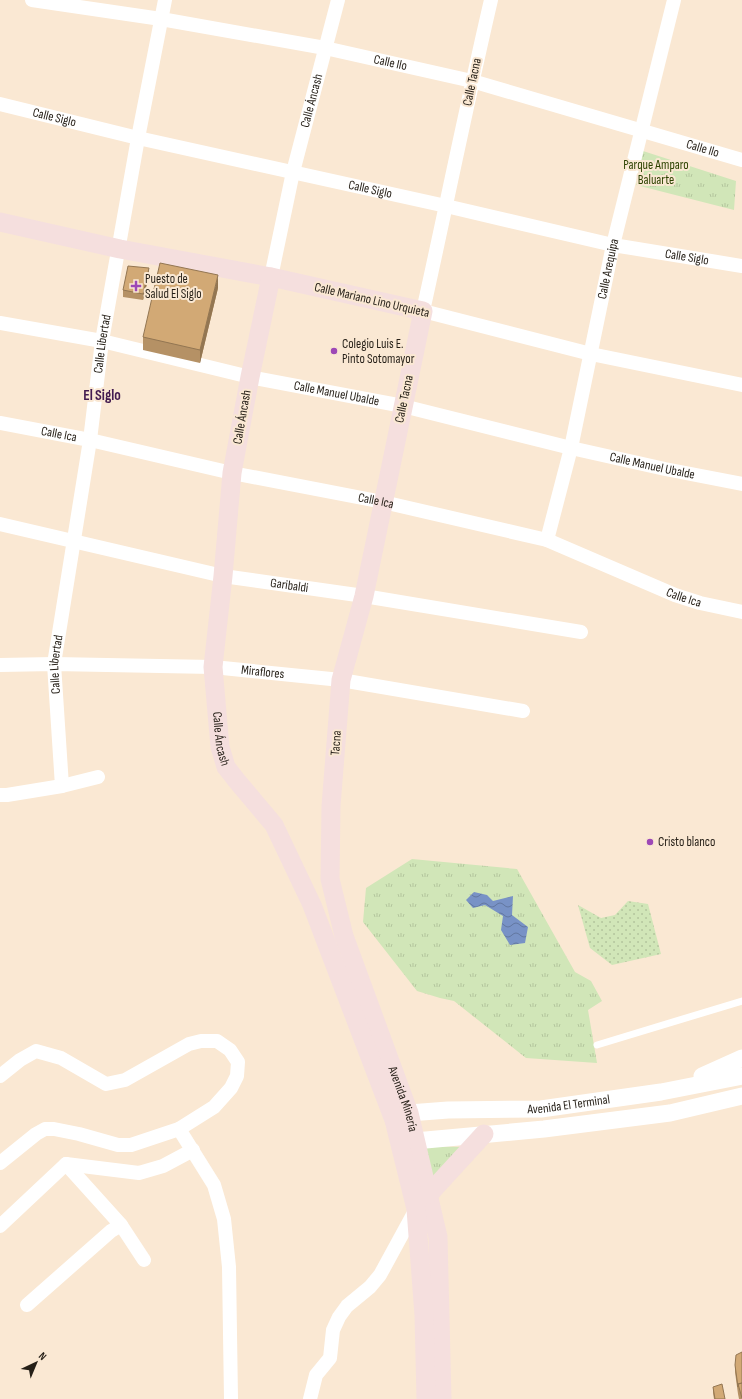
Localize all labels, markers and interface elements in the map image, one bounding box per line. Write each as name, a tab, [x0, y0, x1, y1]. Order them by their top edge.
street label: Calle Ilo	[372, 51, 409, 74]
street label: Calle Tacna	[459, 57, 485, 107]
street label: Calle Áncash	[297, 72, 326, 129]
street label: Calle Siglo	[31, 104, 78, 130]
street label: Calle Ilo	[684, 136, 721, 161]
park label: Parque Amparo Baluarte	[623, 157, 689, 188]
street label: Calle Siglo	[347, 177, 394, 202]
street label: Calle Arequipa	[594, 237, 622, 301]
street label: Calle Siglo	[664, 246, 710, 268]
place label: Puesto de Salud El Siglo	[145, 271, 202, 302]
street label: Calle Mariano Lino Urquieta	[313, 279, 431, 321]
marker: Puesto de Salud El Siglo	[130, 280, 142, 292]
street label: Calle Libertad	[90, 313, 115, 374]
place label: Colegio Luis E. Pinto Sotomayor	[342, 336, 415, 367]
marker: Colegio Luis E. Pinto Sotomayor	[329, 346, 339, 356]
street label: Calle Tacna	[391, 374, 417, 424]
street label: Calle Manuel Ubalde	[292, 377, 381, 409]
district label: El Siglo	[83, 386, 121, 405]
street label: Calle Áncash	[229, 389, 255, 445]
street label: Calle Ica	[40, 423, 78, 445]
street label: Calle Manuel Ubalde	[608, 449, 696, 483]
street label: Calle Ica	[357, 489, 395, 512]
street label: Garibaldi	[269, 575, 309, 596]
street label: Calle Ica	[664, 584, 703, 611]
street label: Calle Libertad	[46, 634, 67, 694]
street label: Miraflores	[240, 662, 285, 682]
street label: Calle Áncash	[209, 711, 233, 768]
street label: Tacna	[327, 730, 345, 756]
place label: Cristo blanco	[658, 834, 715, 850]
marker: Cristo blanco	[645, 837, 655, 847]
street label: Avenida Minería	[384, 1063, 421, 1133]
street label: Avenida El Terminal	[526, 1091, 611, 1117]
north arrow	[16, 1343, 56, 1383]
text: N	[36, 1349, 49, 1363]

